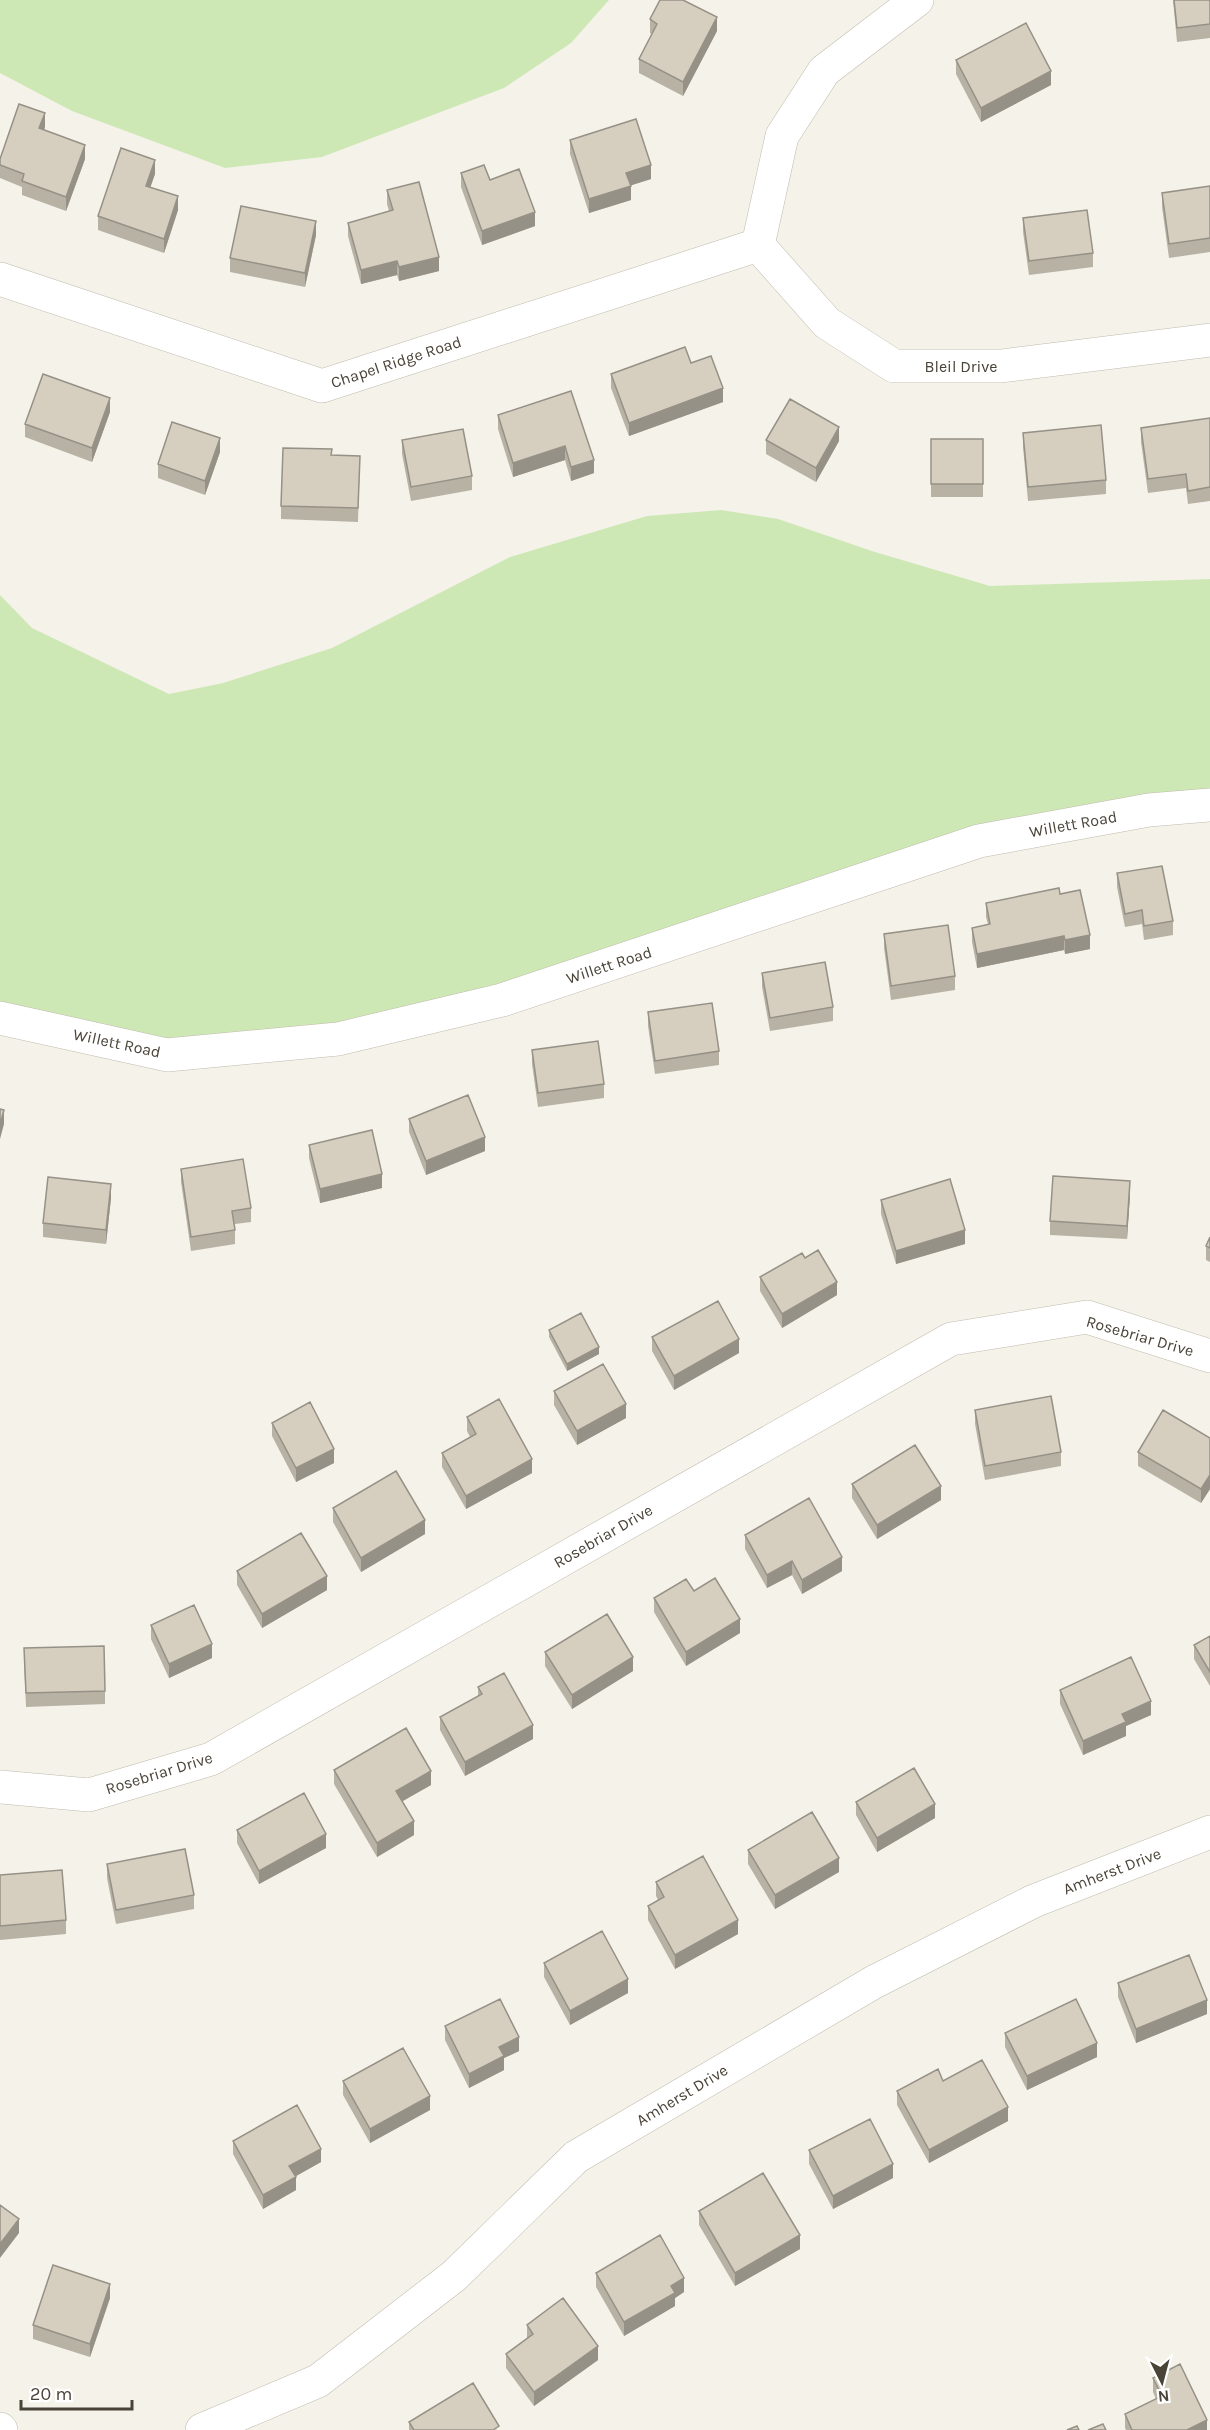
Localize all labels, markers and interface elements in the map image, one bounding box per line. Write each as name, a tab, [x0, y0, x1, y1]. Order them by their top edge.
street label: Chapel Ridge Road	[328, 332, 464, 392]
street label: Bleil Drive	[924, 357, 998, 376]
street label: Willett Road	[1028, 807, 1118, 841]
street label: Willett Road	[564, 942, 654, 988]
street label: Willett Road	[72, 1024, 162, 1062]
street label: Rosebriar Drive	[1084, 1312, 1196, 1360]
street label: Rosebriar Drive	[550, 1500, 656, 1572]
street label: Rosebriar Drive	[103, 1748, 215, 1798]
street label: Amherst Drive	[1060, 1844, 1164, 1898]
street label: Amherst Drive	[633, 2060, 731, 2130]
north arrow	[1132, 2352, 1192, 2412]
scale bar	[21, 2373, 132, 2411]
text: 20 m	[30, 2383, 72, 2405]
text: N	[1157, 2386, 1170, 2406]

